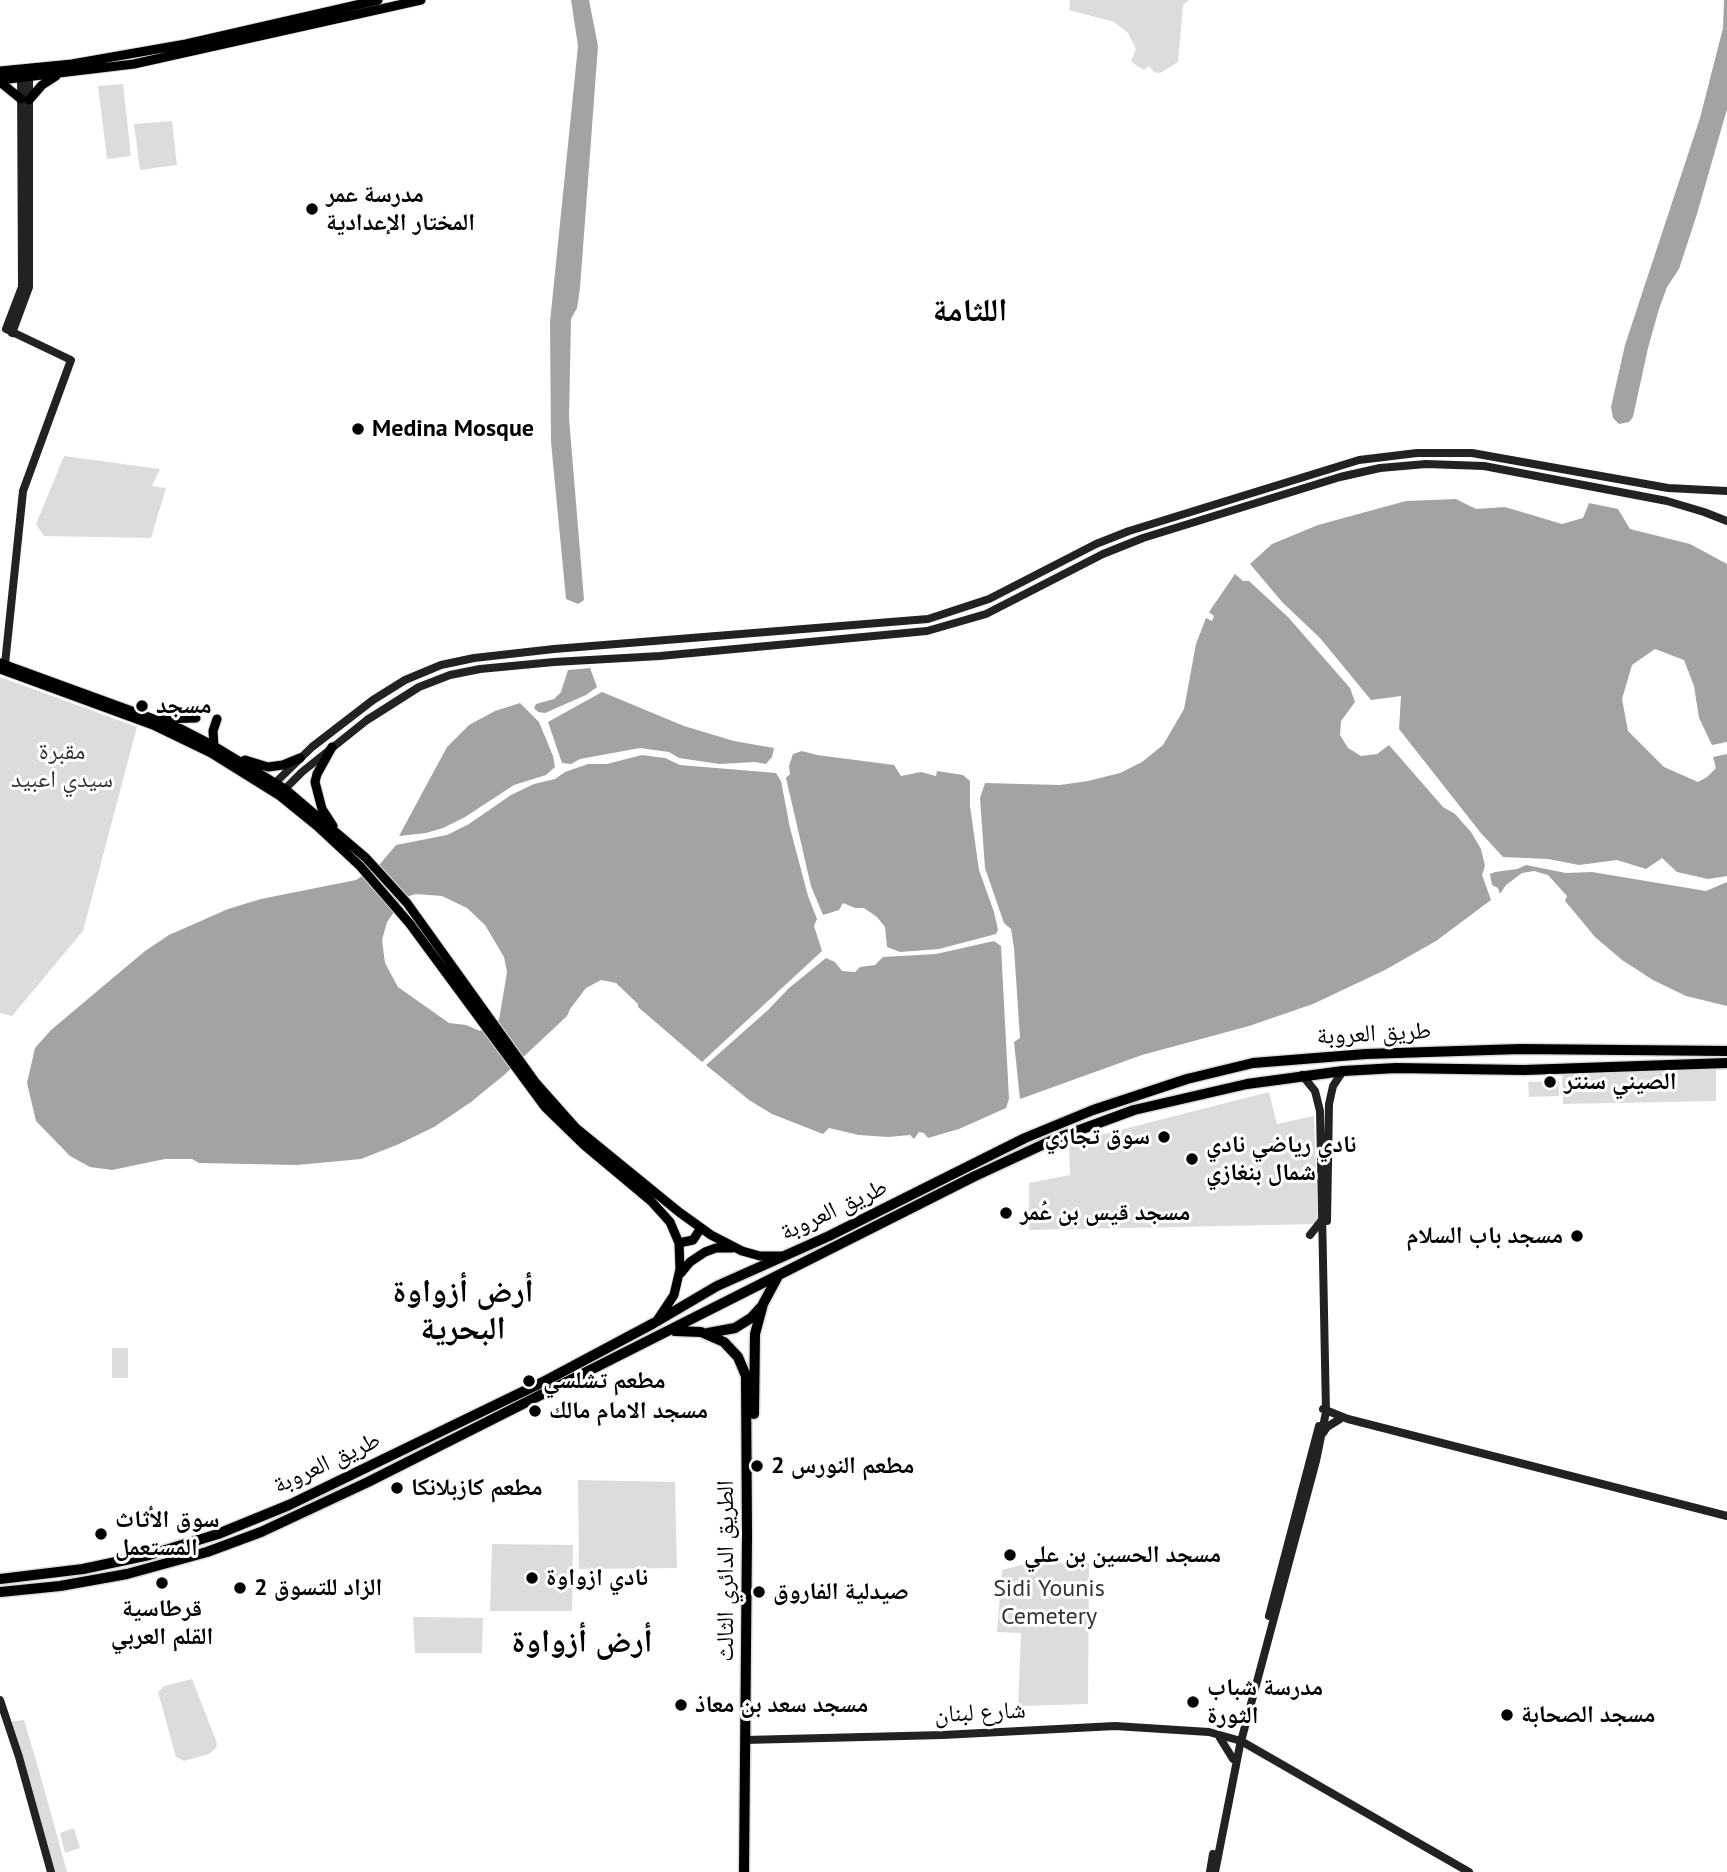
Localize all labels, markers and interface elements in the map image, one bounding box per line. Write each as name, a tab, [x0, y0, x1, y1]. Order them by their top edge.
place label: مدرسة عمر المختار الإعدادية	[326, 181, 475, 237]
marker: مدرسة عمر المختار الإعدادية	[304, 201, 320, 217]
district label: اللثامة	[933, 293, 1007, 331]
place label: Medina Mosque	[372, 415, 534, 443]
marker: Medina Mosque	[350, 421, 366, 437]
place label: مسجد	[156, 692, 211, 720]
marker: مسجد	[134, 698, 150, 714]
park label: مقبرة سيدي اعبيد	[11, 738, 113, 794]
street label: طريق العروبة	[1316, 1017, 1432, 1051]
place label: الصيني سنتر	[1564, 1068, 1677, 1096]
marker: الصيني سنتر	[1542, 1074, 1558, 1090]
place label: سوق تجاري	[1045, 1123, 1150, 1151]
marker: سوق تجاري	[1156, 1129, 1172, 1145]
place label: نادي رياضي نادي شمال بنغازي	[1206, 1131, 1356, 1187]
marker: نادي رياضي نادي شمال بنغازي	[1184, 1151, 1200, 1167]
street label: طريق العروبة	[776, 1173, 892, 1247]
place label: مسجد قيس بن عُمر	[1020, 1199, 1190, 1227]
marker: مسجد قيس بن عُمر	[998, 1205, 1014, 1221]
place label: مسجد باب السلام	[1407, 1222, 1563, 1250]
marker: مسجد باب السلام	[1569, 1228, 1585, 1244]
district label: أرض أزواوة البحرية	[392, 1274, 534, 1349]
place label: مطعم تشلسي	[543, 1367, 666, 1395]
marker: مطعم تشلسي	[521, 1373, 537, 1389]
place label: مسجد الامام مالك	[549, 1397, 708, 1425]
marker: مسجد الامام مالك	[527, 1403, 543, 1419]
street label: طريق العروبة	[269, 1426, 385, 1500]
place label: مطعم النورس 2	[771, 1452, 914, 1480]
marker: مطعم النورس 2	[749, 1458, 765, 1474]
place label: مطعم كازبلانكا	[411, 1474, 542, 1502]
marker: مطعم كازبلانكا	[389, 1480, 405, 1496]
street label: الطريق الدائري الثالث	[712, 1480, 740, 1662]
place label: سوق الأثاث المستعمل	[115, 1506, 220, 1562]
marker: سوق الأثاث المستعمل	[93, 1526, 109, 1542]
place label: مسجد الحسين بن علي	[1024, 1541, 1221, 1569]
marker: مسجد الحسين بن علي	[1002, 1547, 1018, 1563]
place label: نادي ازواوة	[546, 1564, 648, 1592]
marker: نادي ازواوة	[524, 1570, 540, 1586]
place label: الزاد للتسوق 2	[254, 1574, 382, 1602]
marker: قرطاسية القلم العربي	[154, 1575, 170, 1591]
park label: Sidi Younis Cemetery	[993, 1575, 1105, 1631]
place label: صيدلية الفاروق	[773, 1578, 909, 1606]
marker: الزاد للتسوق 2	[232, 1580, 248, 1596]
marker: صيدلية الفاروق	[751, 1584, 767, 1600]
place label: قرطاسية القلم العربي	[111, 1595, 213, 1651]
district label: أرض أزواوة	[511, 1624, 653, 1662]
place label: مدرسة شباب الثورة	[1207, 1674, 1323, 1730]
place label: مسجد سعد بن معاذ	[695, 1691, 868, 1719]
marker: مدرسة شباب الثورة	[1185, 1694, 1201, 1710]
street label: شارع لبنان	[934, 1696, 1026, 1730]
marker: مسجد سعد بن معاذ	[673, 1697, 689, 1713]
place label: مسجد الصحابة	[1521, 1701, 1655, 1729]
marker: مسجد الصحابة	[1499, 1707, 1515, 1723]

